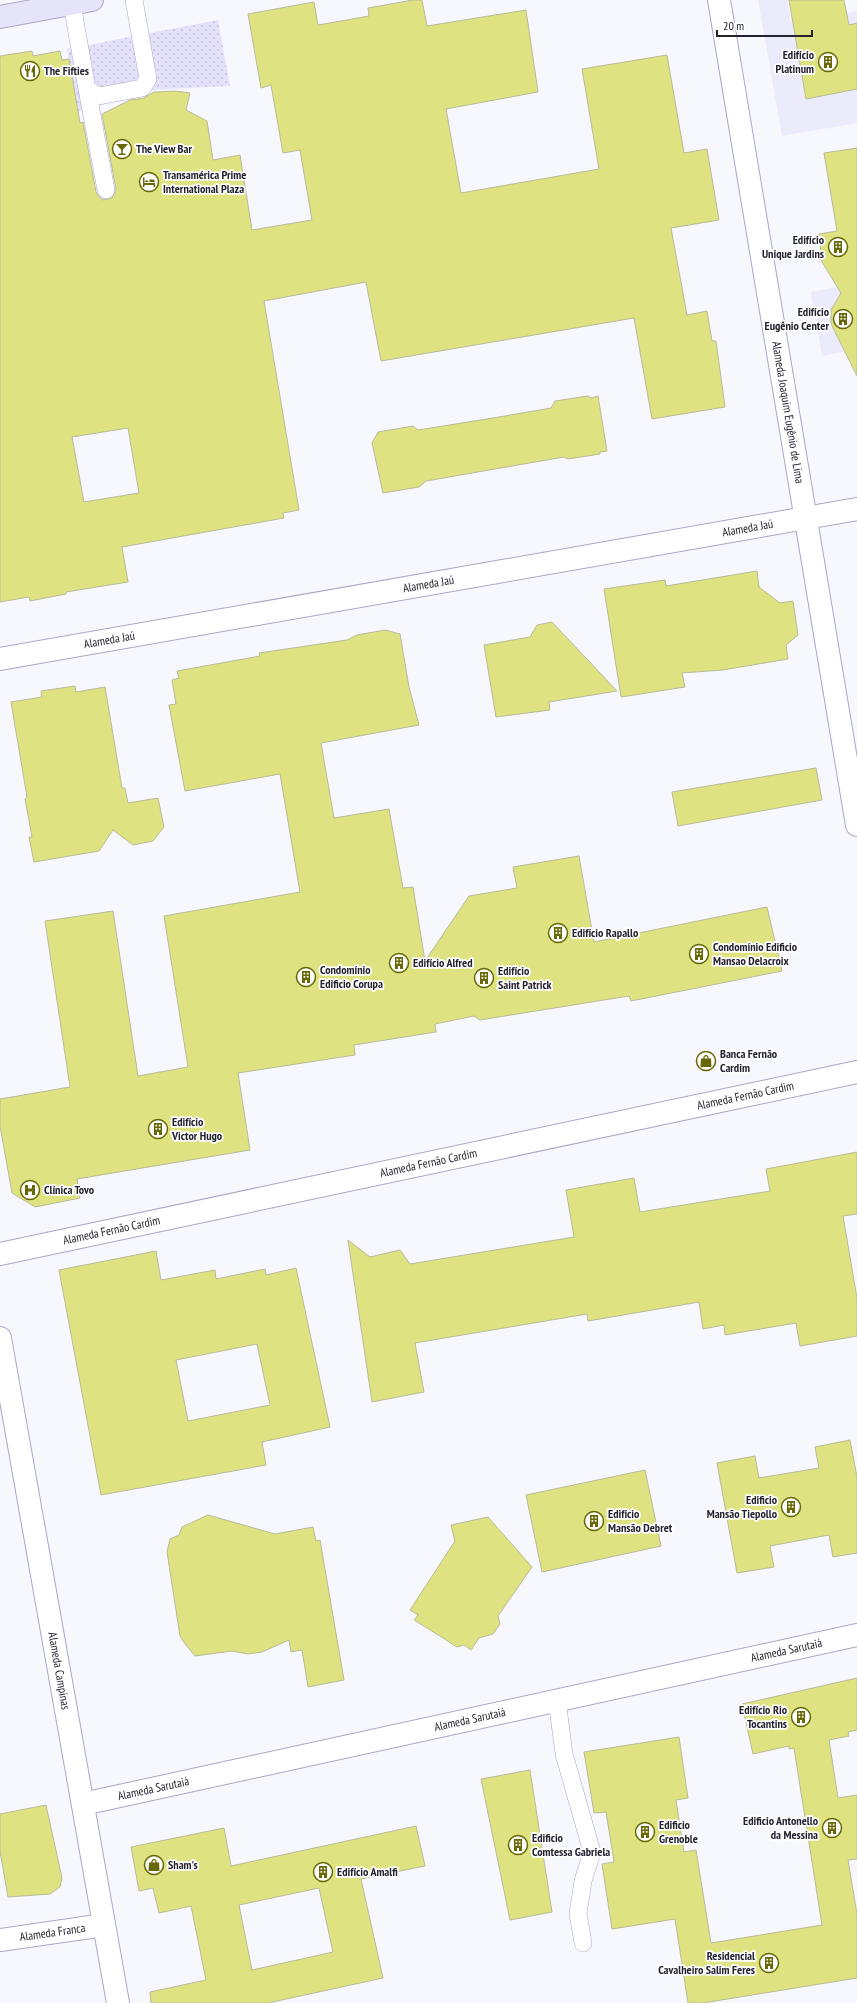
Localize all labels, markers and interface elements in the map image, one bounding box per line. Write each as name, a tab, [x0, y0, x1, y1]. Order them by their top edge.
scale bar	[717, 12, 812, 38]
text: 20 m	[723, 18, 744, 33]
place label: Edifício Platinum	[776, 47, 815, 76]
building icon: Edifício Platinum	[817, 51, 839, 73]
restaurant icon: The Fifties	[19, 60, 41, 82]
place label: The Fifties	[44, 63, 89, 78]
bar icon: The View Bar	[111, 138, 133, 160]
place label: The View Bar	[136, 141, 192, 156]
place label: Transamérica Prime International Plaza	[163, 167, 246, 196]
hotel icon: Transamérica Prime International Plaza	[138, 171, 160, 193]
place label: Edifício Unique Jardins	[762, 232, 825, 261]
building icon: Edifício Unique Jardins	[827, 236, 849, 258]
place label: Edifício Eugênio Center	[764, 304, 830, 333]
building icon: Edifício Eugênio Center	[832, 308, 854, 330]
street label: Alameda Joaquim Eugênio de Lima	[769, 340, 808, 485]
street label: Alameda Jaú	[721, 516, 774, 539]
street label: Alameda Jaú	[402, 572, 455, 595]
street label: Alameda Jaú	[83, 628, 136, 651]
building icon: Edifício Rapallo	[547, 922, 569, 944]
place label: Edifício Rapallo	[572, 925, 639, 940]
place label: Condomínio Edificio Mansao Delacroix	[713, 939, 798, 968]
building icon: Condomínio Edificio Mansao Delacroix	[688, 943, 710, 965]
building icon: Edifício Alfred	[388, 952, 410, 974]
place label: Edifício Alfred	[413, 955, 473, 970]
place label: Condomínio Edificio Corupa	[320, 962, 383, 991]
place label: Edifício Saint Patrick	[498, 963, 552, 992]
building icon: Condomínio Edificio Corupa	[295, 966, 317, 988]
building icon: Edifício Saint Patrick	[473, 967, 495, 989]
place label: Banca Fernão Cardim	[720, 1046, 778, 1075]
shop icon: Banca Fernão Cardim	[695, 1050, 717, 1072]
street label: Alameda Fernão Cardim	[695, 1078, 795, 1113]
place label: Edifício Victor Hugo	[171, 1114, 223, 1143]
building icon: Edifício Victor Hugo	[147, 1118, 169, 1140]
street label: Alameda Fernão Cardim	[378, 1145, 478, 1180]
hospital icon: Clínica Tovo	[19, 1179, 41, 1201]
place label: Clínica Tovo	[44, 1182, 95, 1197]
street label: Alameda Fernão Cardim	[62, 1212, 161, 1247]
place label: Edificio Mansão Tiepollo	[707, 1492, 778, 1521]
building icon: Edificio Mansão Tiepollo	[780, 1496, 802, 1518]
place label: Edifício Mansão Debret	[608, 1506, 673, 1535]
building icon: Edifício Mansão Debret	[583, 1510, 605, 1532]
street label: Alameda Campinas	[45, 1631, 74, 1711]
street label: Alameda Sarutaiá	[749, 1635, 824, 1665]
place label: Edifício Rio Tocantins	[739, 1702, 788, 1731]
street label: Alameda Sarutaiá	[433, 1704, 507, 1734]
building icon: Edifício Rio Tocantins	[790, 1706, 812, 1728]
street label: Alameda Sarutaiá	[116, 1773, 191, 1803]
place label: Edificio Antonello da Messina	[743, 1813, 819, 1842]
place label: Edificio Grenoble	[659, 1817, 698, 1846]
building icon: Edificio Antonello da Messina	[821, 1817, 843, 1839]
building icon: Edificio Grenoble	[634, 1821, 656, 1843]
place label: Edificio Comtessa Gabriela	[532, 1830, 610, 1859]
building icon: Edificio Comtessa Gabriela	[507, 1834, 529, 1856]
shop icon: Sham's	[143, 1854, 165, 1876]
place label: Sham's	[168, 1857, 198, 1872]
building icon: Edifício Amalfi	[312, 1861, 334, 1883]
place label: Edifício Amalfi	[337, 1864, 398, 1879]
street label: Alameda Franca	[19, 1920, 86, 1944]
place label: Residencial Cavalheiro Salim Feres	[658, 1948, 755, 1977]
building icon: Residencial Cavalheiro Salim Feres	[758, 1952, 780, 1974]

